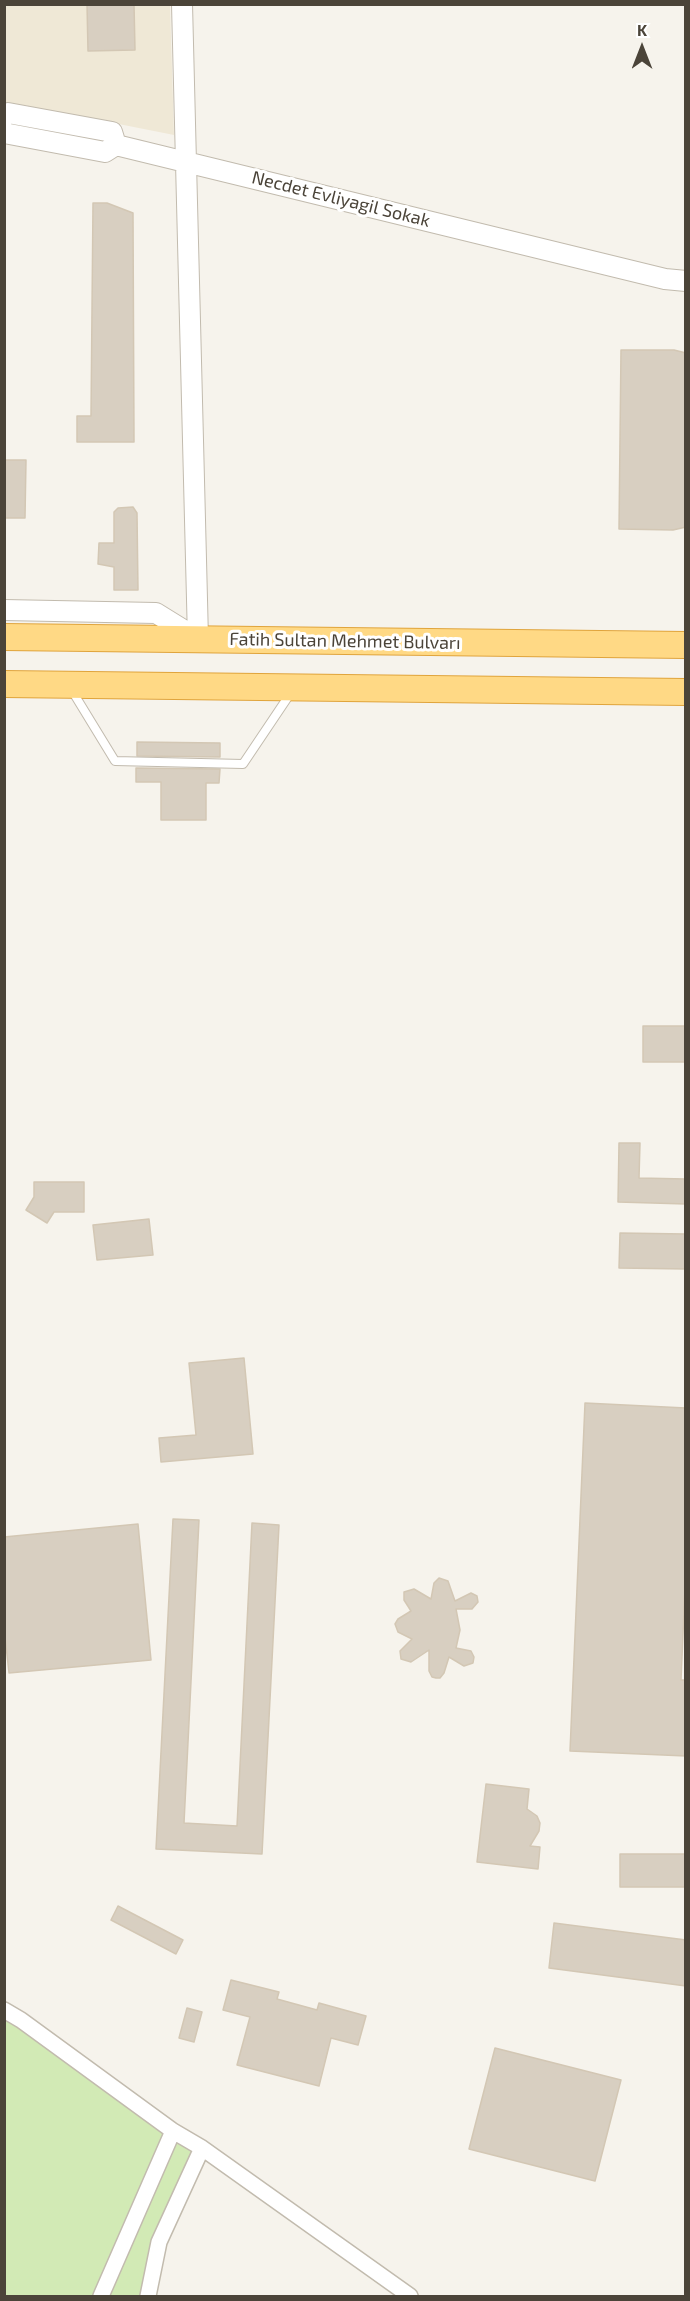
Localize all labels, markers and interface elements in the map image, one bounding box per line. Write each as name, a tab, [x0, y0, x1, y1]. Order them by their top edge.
north arrow	[612, 18, 672, 78]
text: K	[637, 20, 647, 39]
street label: Necdet Evliyagil Sokak	[250, 166, 432, 232]
street label: Fatih Sultan Mehmet Bulvarı	[229, 628, 461, 654]

